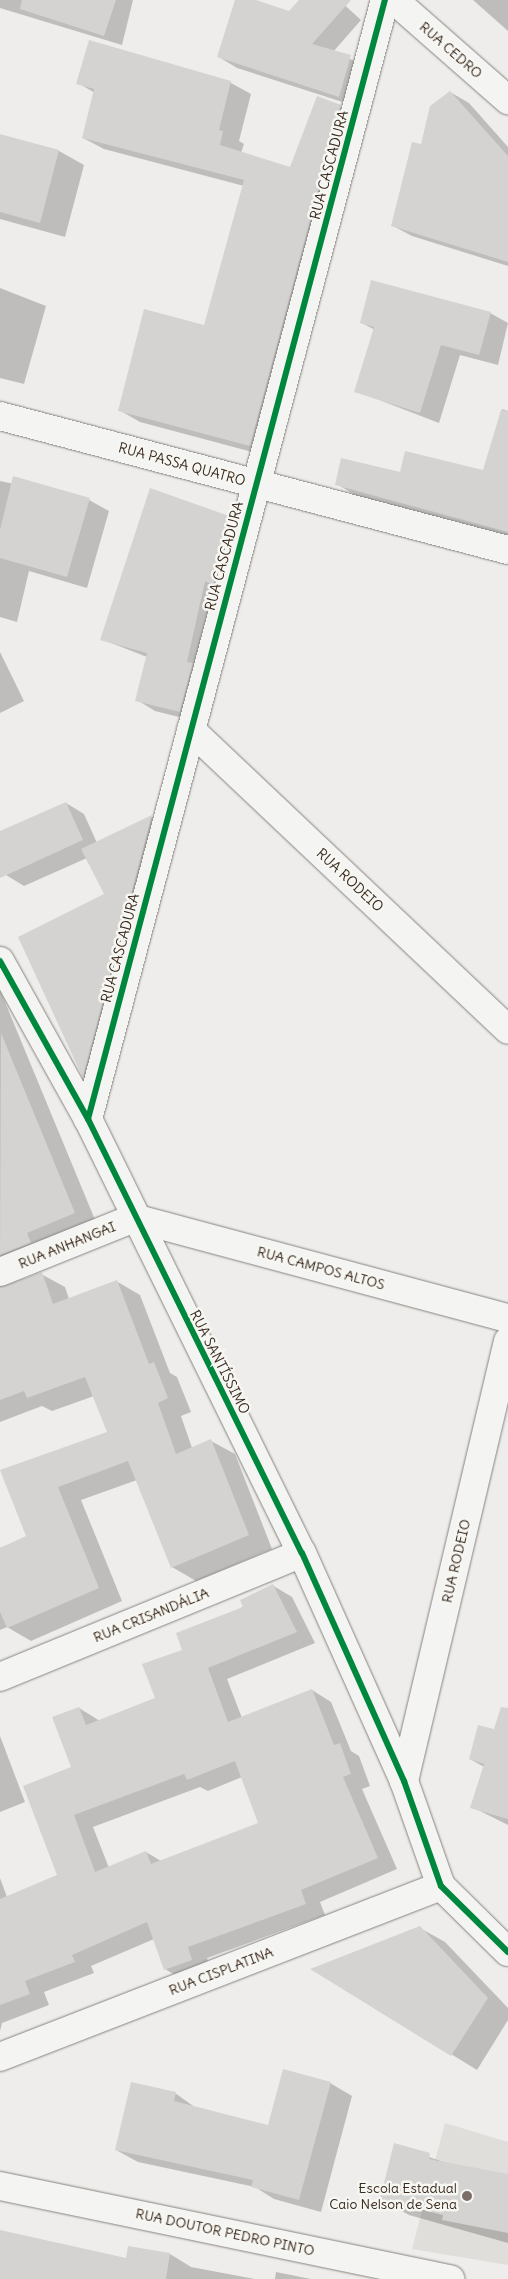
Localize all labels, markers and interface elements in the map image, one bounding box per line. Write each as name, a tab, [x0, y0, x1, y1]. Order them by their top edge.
street label: RUA CEDRO	[416, 18, 486, 82]
street label: RUA CASCADURA	[306, 109, 352, 221]
street label: RUA PASSA QUATRO	[117, 439, 247, 489]
street label: RUA CASCADURA	[201, 500, 247, 612]
street label: RUA RODEIO	[313, 845, 387, 915]
street label: RUA CASCADURA	[97, 892, 143, 1004]
street label: RUA ANHANGAI	[16, 1218, 118, 1272]
street label: RUA CAMPOS ALTOS	[255, 1243, 387, 1293]
street label: RUA SANTÍSSIMO	[187, 1307, 253, 1417]
street label: RUA RODEIO	[438, 1518, 474, 1604]
street label: RUA CRISANDÁLIA	[91, 1584, 211, 1646]
street label: RUA CISPLATINA	[166, 1943, 276, 1999]
place label: Escola Estadual Caio Nelson de Sena	[329, 2180, 457, 2212]
marker: Escola Estadual Caio Nelson de Sena	[461, 2190, 473, 2202]
street label: RUA DOUTOR PEDRO PINTO	[134, 2205, 316, 2259]

